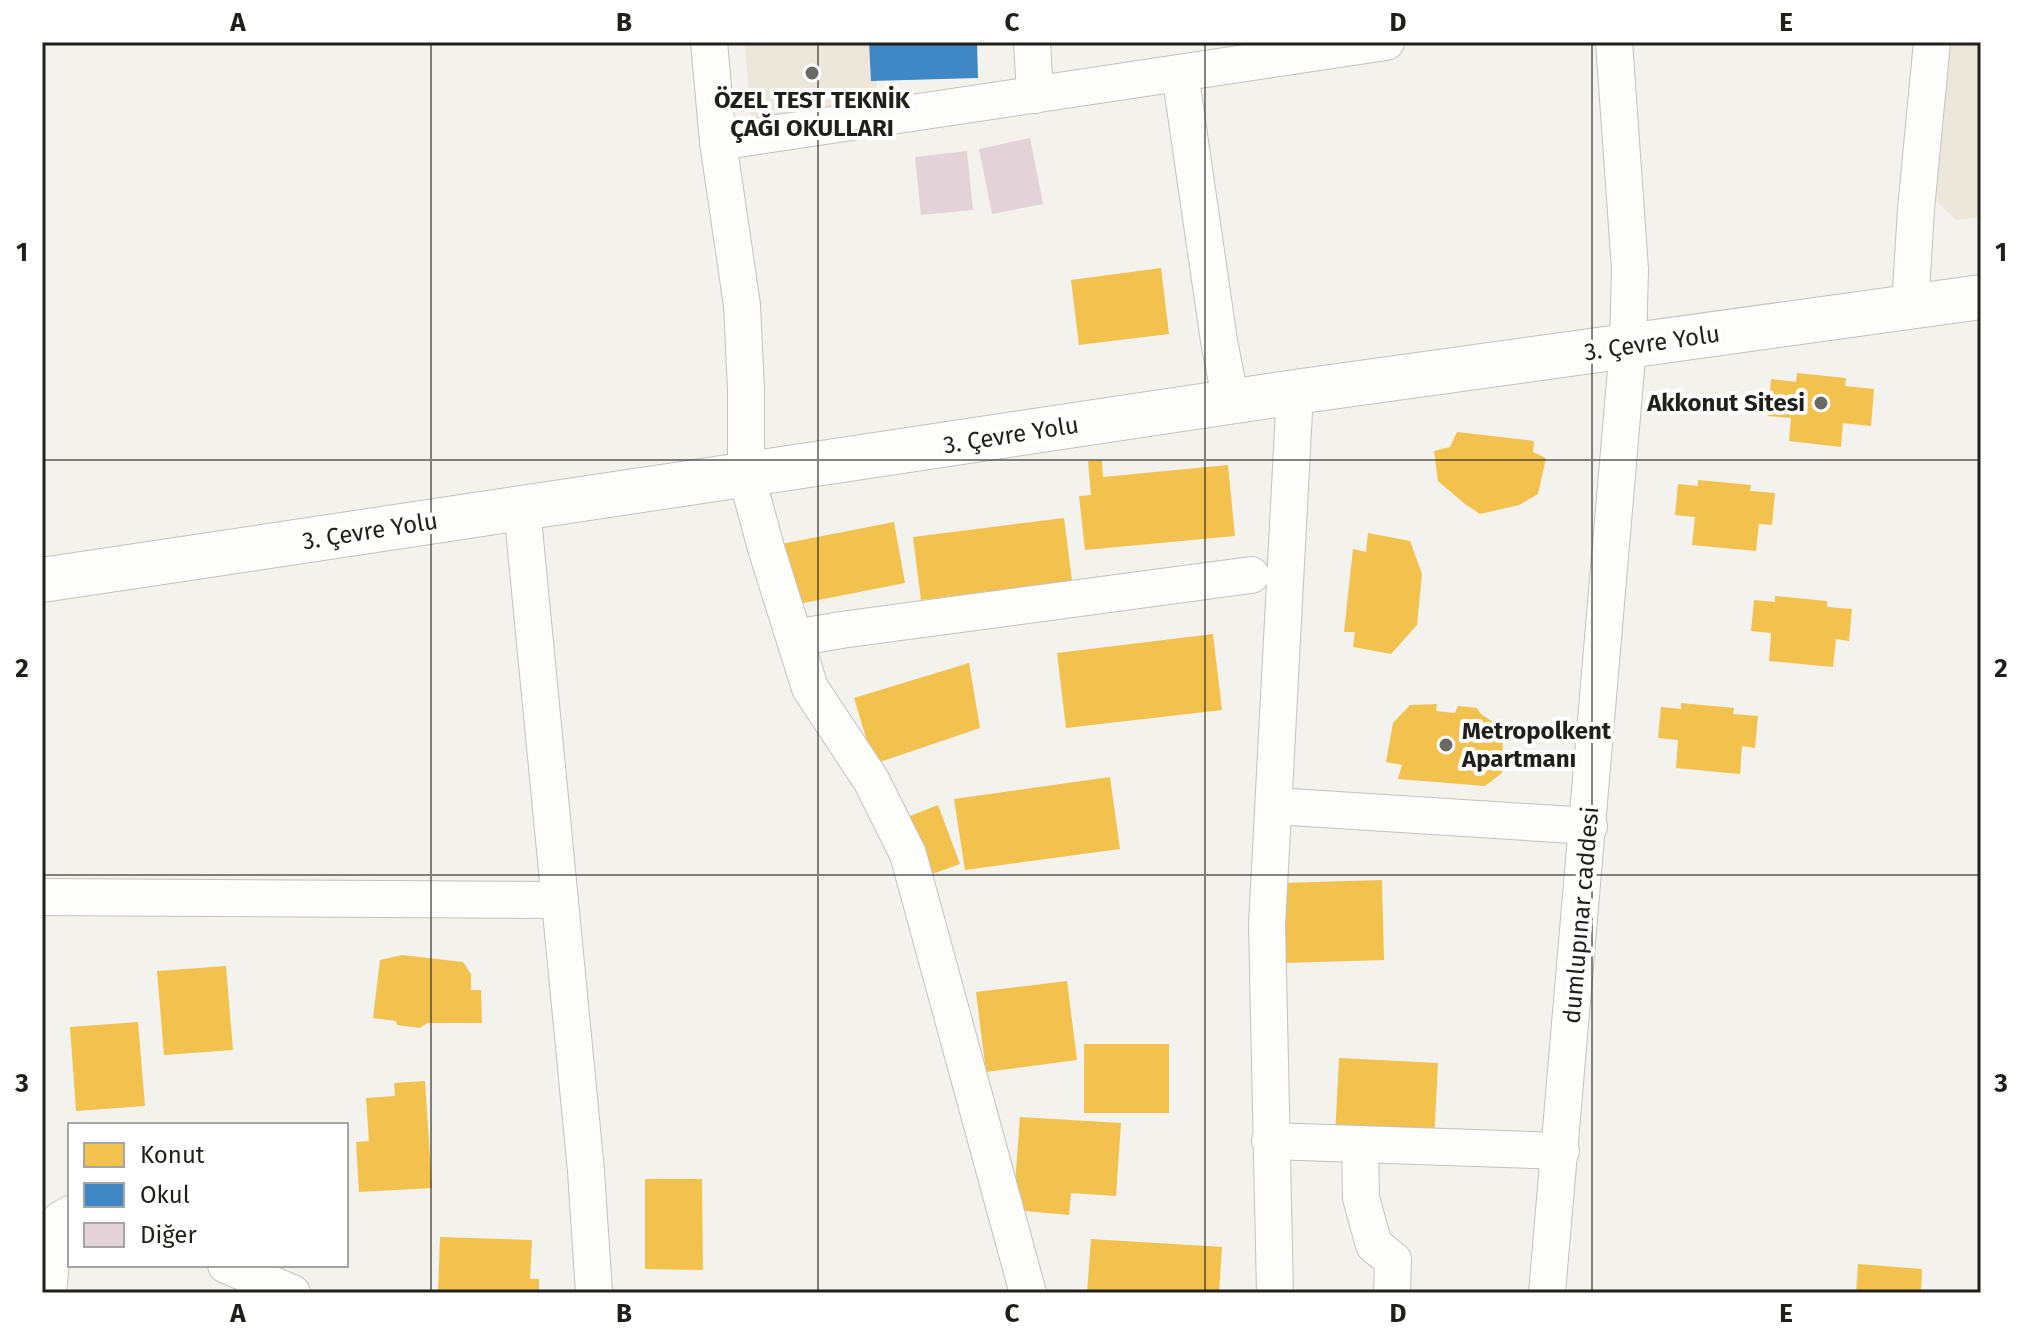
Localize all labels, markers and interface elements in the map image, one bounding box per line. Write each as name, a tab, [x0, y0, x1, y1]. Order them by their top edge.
text: A	[229, 7, 246, 38]
text: B	[616, 7, 632, 38]
text: C	[1005, 7, 1020, 38]
text: D	[1390, 7, 1407, 38]
text: E	[1779, 7, 1793, 38]
marker: ÖZEL TEST TEKNİK ÇAĞI OKULLARI	[803, 64, 821, 82]
place label: ÖZEL TEST TEKNİK ÇAĞI OKULLARI	[714, 85, 911, 144]
text: 1	[16, 237, 28, 268]
text: 1	[1995, 237, 2007, 268]
street label: 3. Çevre Yolu	[1582, 320, 1722, 366]
place label: Akkonut Sitesi	[1646, 389, 1805, 417]
marker: Akkonut Sitesi	[1812, 394, 1830, 412]
street label: 3. Çevre Yolu	[941, 410, 1081, 460]
street label: 3. Çevre Yolu	[300, 506, 440, 556]
text: 2	[15, 653, 29, 684]
text: 2	[1994, 653, 2008, 684]
place label: Metropolkent Apartmanı	[1461, 717, 1612, 773]
marker: Metropolkent Apartmanı	[1437, 736, 1455, 754]
street label: dumlupınar caddesi	[1558, 805, 1604, 1025]
text: 3	[14, 1068, 29, 1099]
text: 3	[1993, 1068, 2008, 1099]
legend	[68, 1123, 348, 1267]
text: Konut	[140, 1141, 205, 1169]
text: Okul	[140, 1181, 190, 1209]
text: Diğer	[140, 1221, 197, 1249]
text: A	[229, 1298, 246, 1329]
text: B	[616, 1298, 632, 1329]
text: C	[1005, 1298, 1020, 1329]
text: D	[1390, 1298, 1407, 1329]
text: E	[1779, 1298, 1793, 1329]

